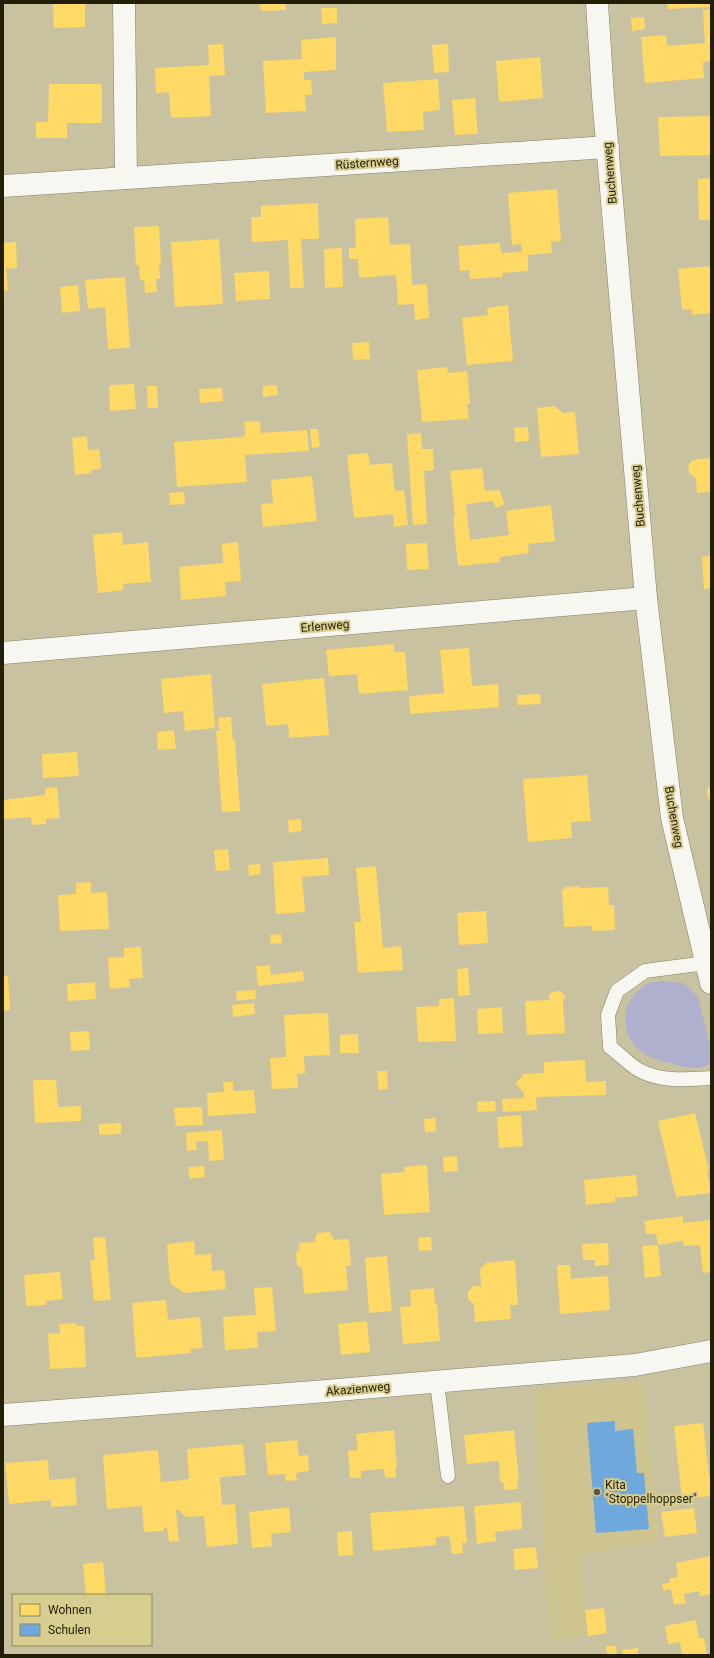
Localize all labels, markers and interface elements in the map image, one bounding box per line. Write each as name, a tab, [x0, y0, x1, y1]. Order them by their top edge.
street label: Buchenweg	[600, 141, 620, 205]
street label: Rüsternweg	[335, 154, 399, 172]
street label: Buchenweg	[628, 464, 648, 528]
street label: Erlenweg	[300, 617, 350, 635]
street label: Buchenweg	[662, 785, 686, 849]
street label: Akazienweg	[325, 1379, 391, 1399]
place label: Kita "Stoppelhoppser"	[605, 1478, 697, 1506]
marker: Kita "Stoppelhoppser"	[592, 1487, 602, 1497]
legend	[12, 1594, 152, 1646]
text: Wohnen	[48, 1603, 92, 1617]
text: Schulen	[48, 1623, 91, 1637]

